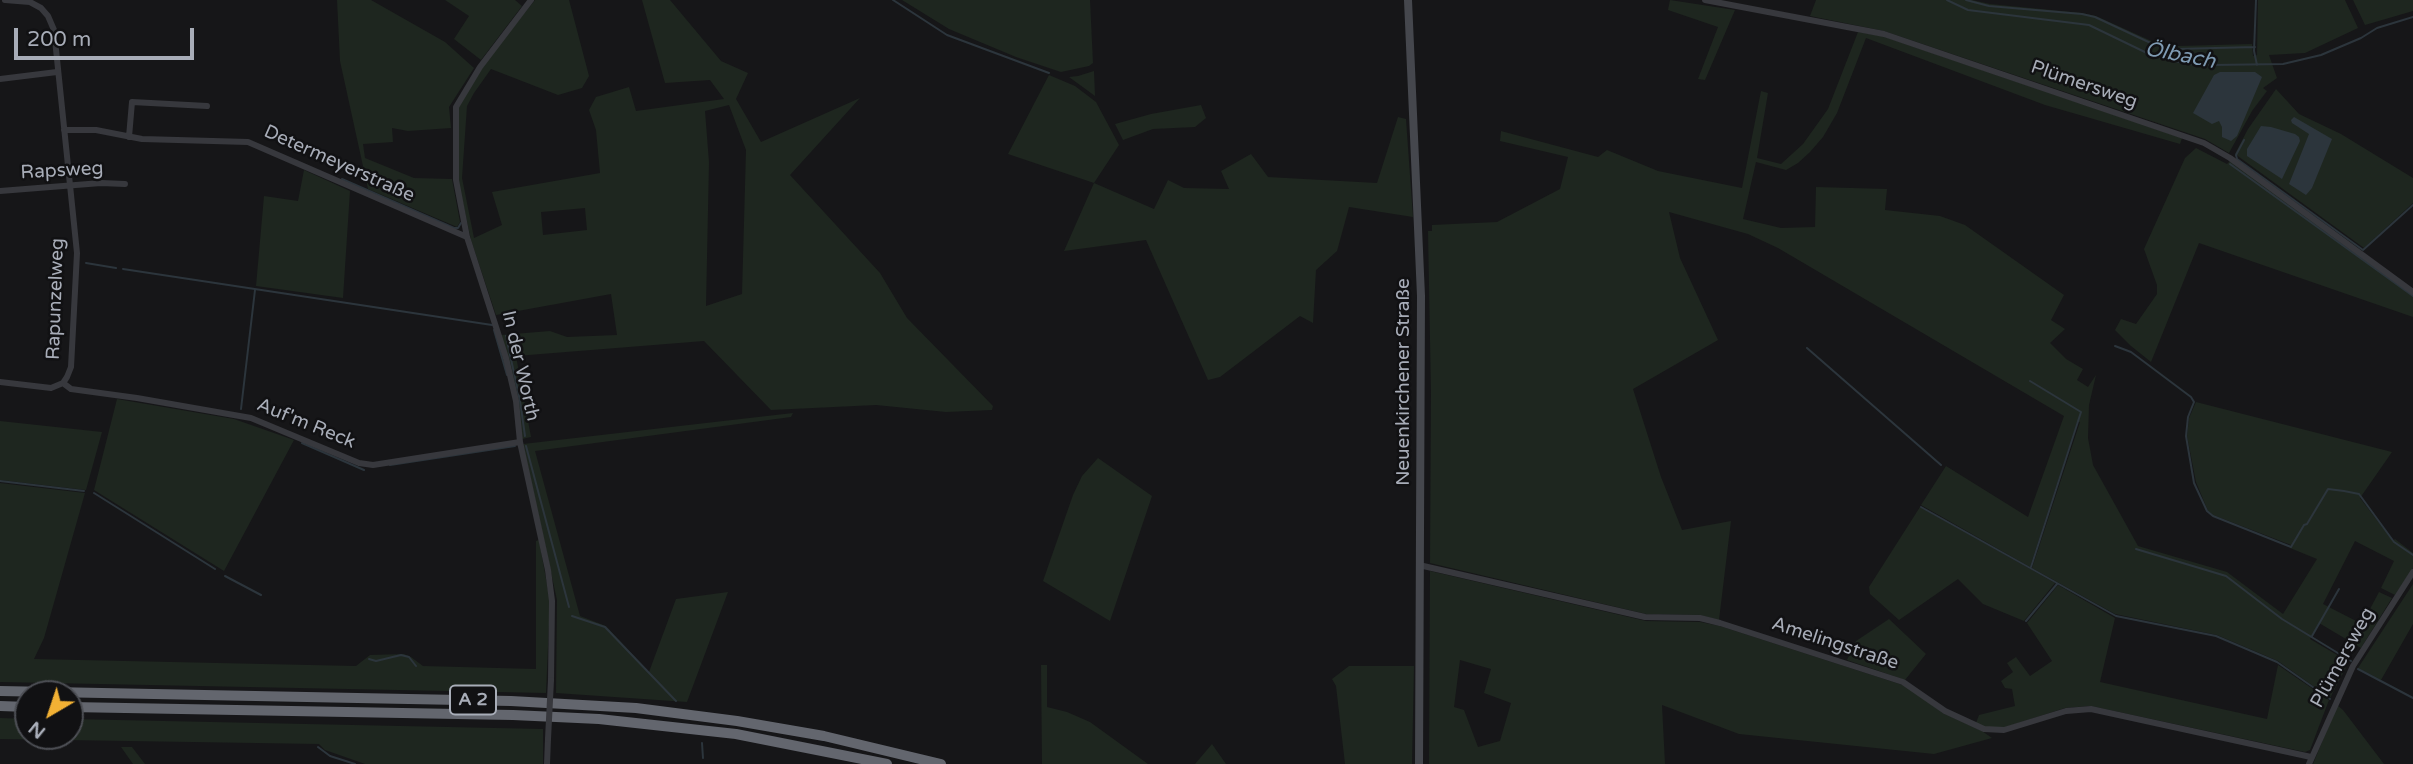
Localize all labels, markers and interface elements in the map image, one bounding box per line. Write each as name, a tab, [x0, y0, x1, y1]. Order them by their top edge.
scale bar	[18, 14, 198, 58]
text: 200 m	[27, 27, 91, 52]
water label: Ölbach	[2143, 37, 2217, 75]
street label: Plümersweg	[2028, 56, 2140, 114]
street label: Determeyerstraße	[260, 121, 418, 207]
street label: Rapsweg	[20, 157, 104, 185]
street label: Rapunzelweg	[42, 238, 70, 360]
street label: Neuenkirchener Straße	[1393, 278, 1415, 486]
street label: In der Worth	[496, 309, 544, 423]
street label: Auf'm Reck	[253, 394, 359, 454]
street label: Plümersweg	[2306, 604, 2380, 712]
street label: Amelingstraße	[1769, 613, 1901, 675]
north arrow	[14, 680, 84, 750]
road number: A 2	[450, 686, 496, 714]
text: N	[24, 716, 50, 743]

